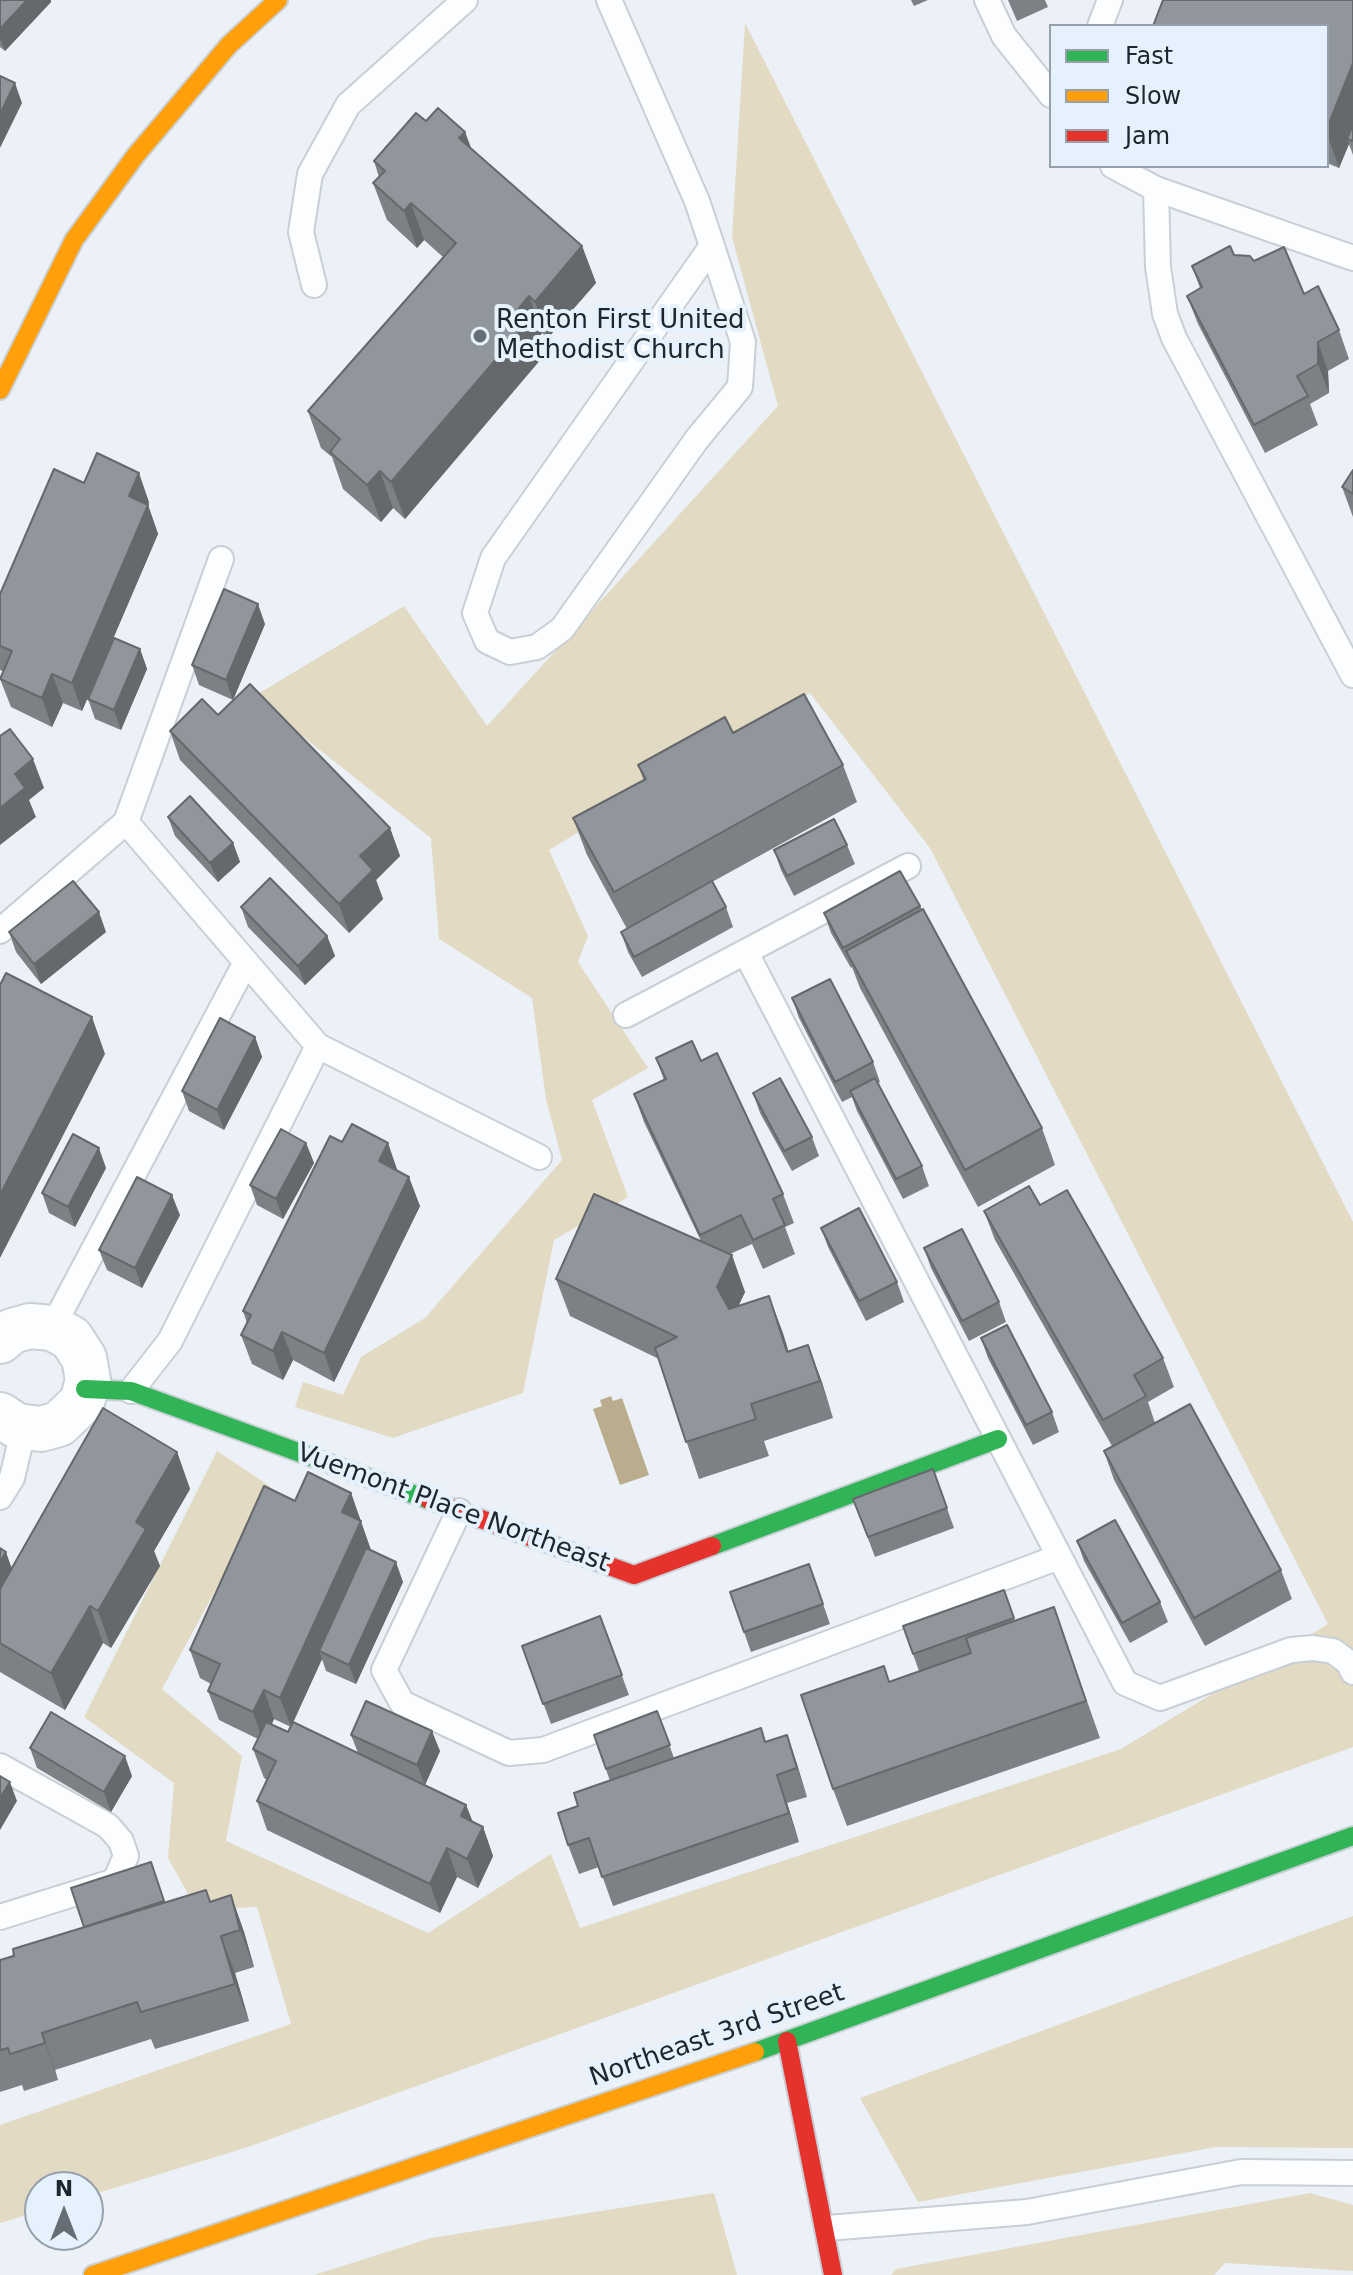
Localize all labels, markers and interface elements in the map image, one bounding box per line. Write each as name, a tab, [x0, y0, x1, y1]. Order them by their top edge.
legend	[1049, 24, 1329, 168]
text: Fast	[1125, 42, 1173, 70]
text: Slow	[1125, 82, 1181, 110]
text: Jam	[1125, 122, 1170, 150]
place label: Renton First United Methodist Church	[496, 305, 745, 366]
marker: Renton First United Methodist Church	[471, 327, 489, 345]
street label: Vuemont Place Northeast	[292, 1438, 614, 1580]
street label: Northeast 3rd Street	[586, 1978, 848, 2094]
north arrow	[24, 2171, 104, 2251]
text: N	[55, 2176, 73, 2201]

